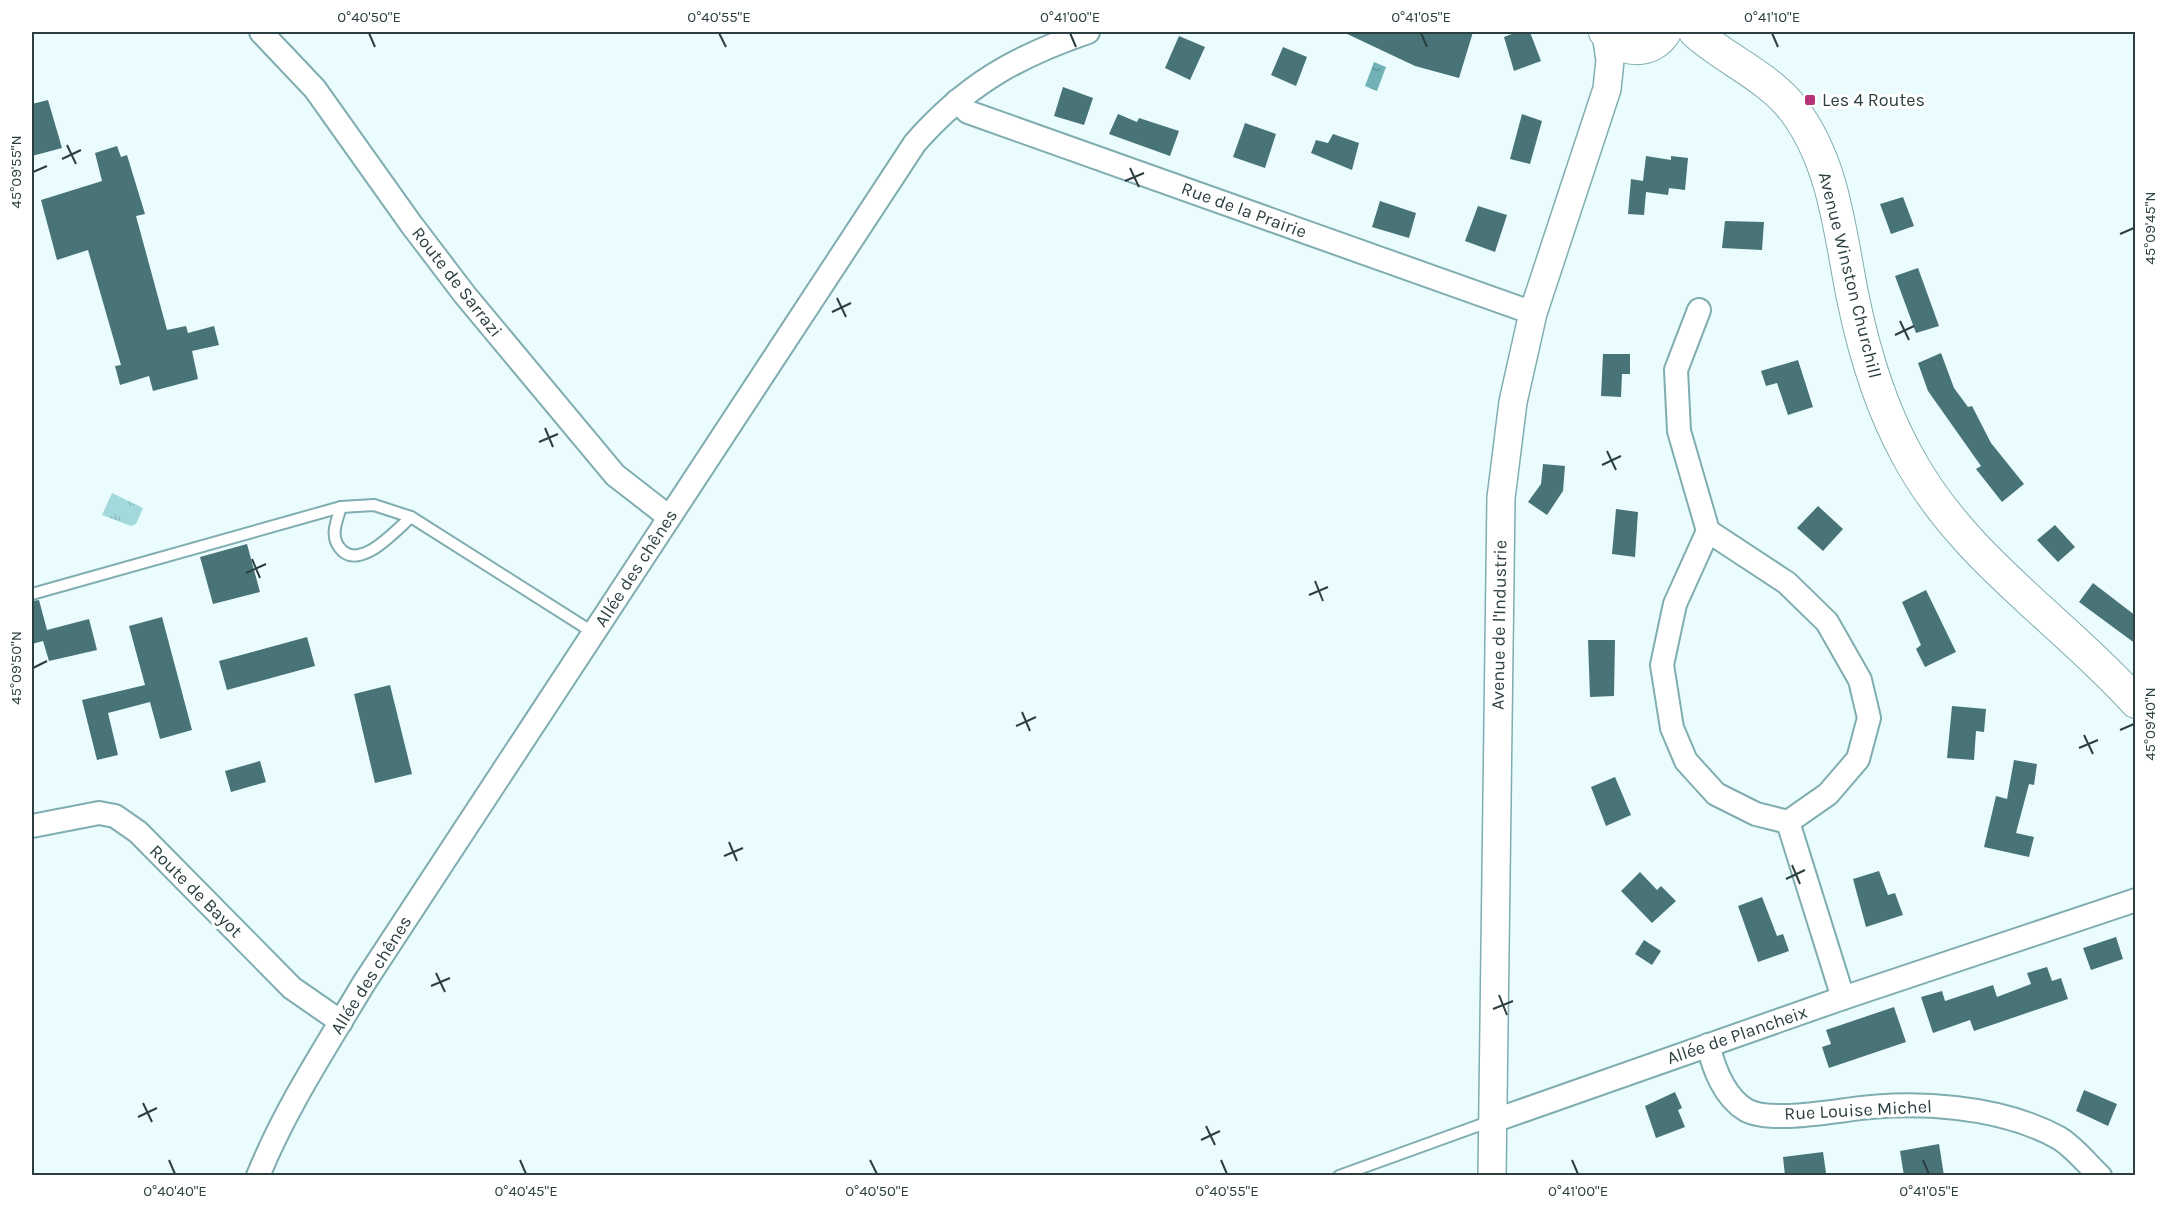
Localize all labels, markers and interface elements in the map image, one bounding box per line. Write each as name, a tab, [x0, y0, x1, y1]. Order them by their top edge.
text: 0°40'50"E	[337, 8, 401, 26]
text: 0°40'55"E	[687, 8, 751, 26]
text: 0°41'00"E	[1040, 8, 1100, 26]
text: 0°41'05"E	[1391, 8, 1451, 26]
text: 0°41'10"E	[1744, 8, 1800, 26]
place label: Les 4 Routes	[1822, 89, 1925, 111]
marker: Les 4 Routes	[1803, 93, 1817, 107]
text: 45°09'55"N	[7, 135, 25, 209]
street label: Avenue Winston Churchill	[1814, 170, 1886, 380]
street label: Rue de la Prairie	[1178, 177, 1310, 243]
text: 45°09'45"N	[2141, 191, 2159, 265]
street label: Route de Sarrazi	[407, 222, 507, 342]
street label: Allée des chênes	[590, 505, 682, 631]
street label: Avenue de l'Industrie	[1487, 540, 1511, 710]
text: 45°09'50"N	[7, 631, 25, 705]
text: 45°09'40"N	[2141, 687, 2159, 761]
street label: Route de Bayot	[145, 840, 247, 942]
street label: Allée des chênes	[326, 912, 416, 1038]
street label: Allée de Plancheix	[1664, 1001, 1810, 1069]
street label: Rue Louise Michel	[1784, 1095, 1932, 1125]
text: 0°40'40"E	[143, 1182, 207, 1200]
text: 0°40'45"E	[494, 1182, 558, 1200]
text: 0°40'50"E	[845, 1182, 909, 1200]
text: 0°40'55"E	[1195, 1182, 1259, 1200]
text: 0°41'00"E	[1548, 1182, 1608, 1200]
text: 0°41'05"E	[1899, 1182, 1959, 1200]

